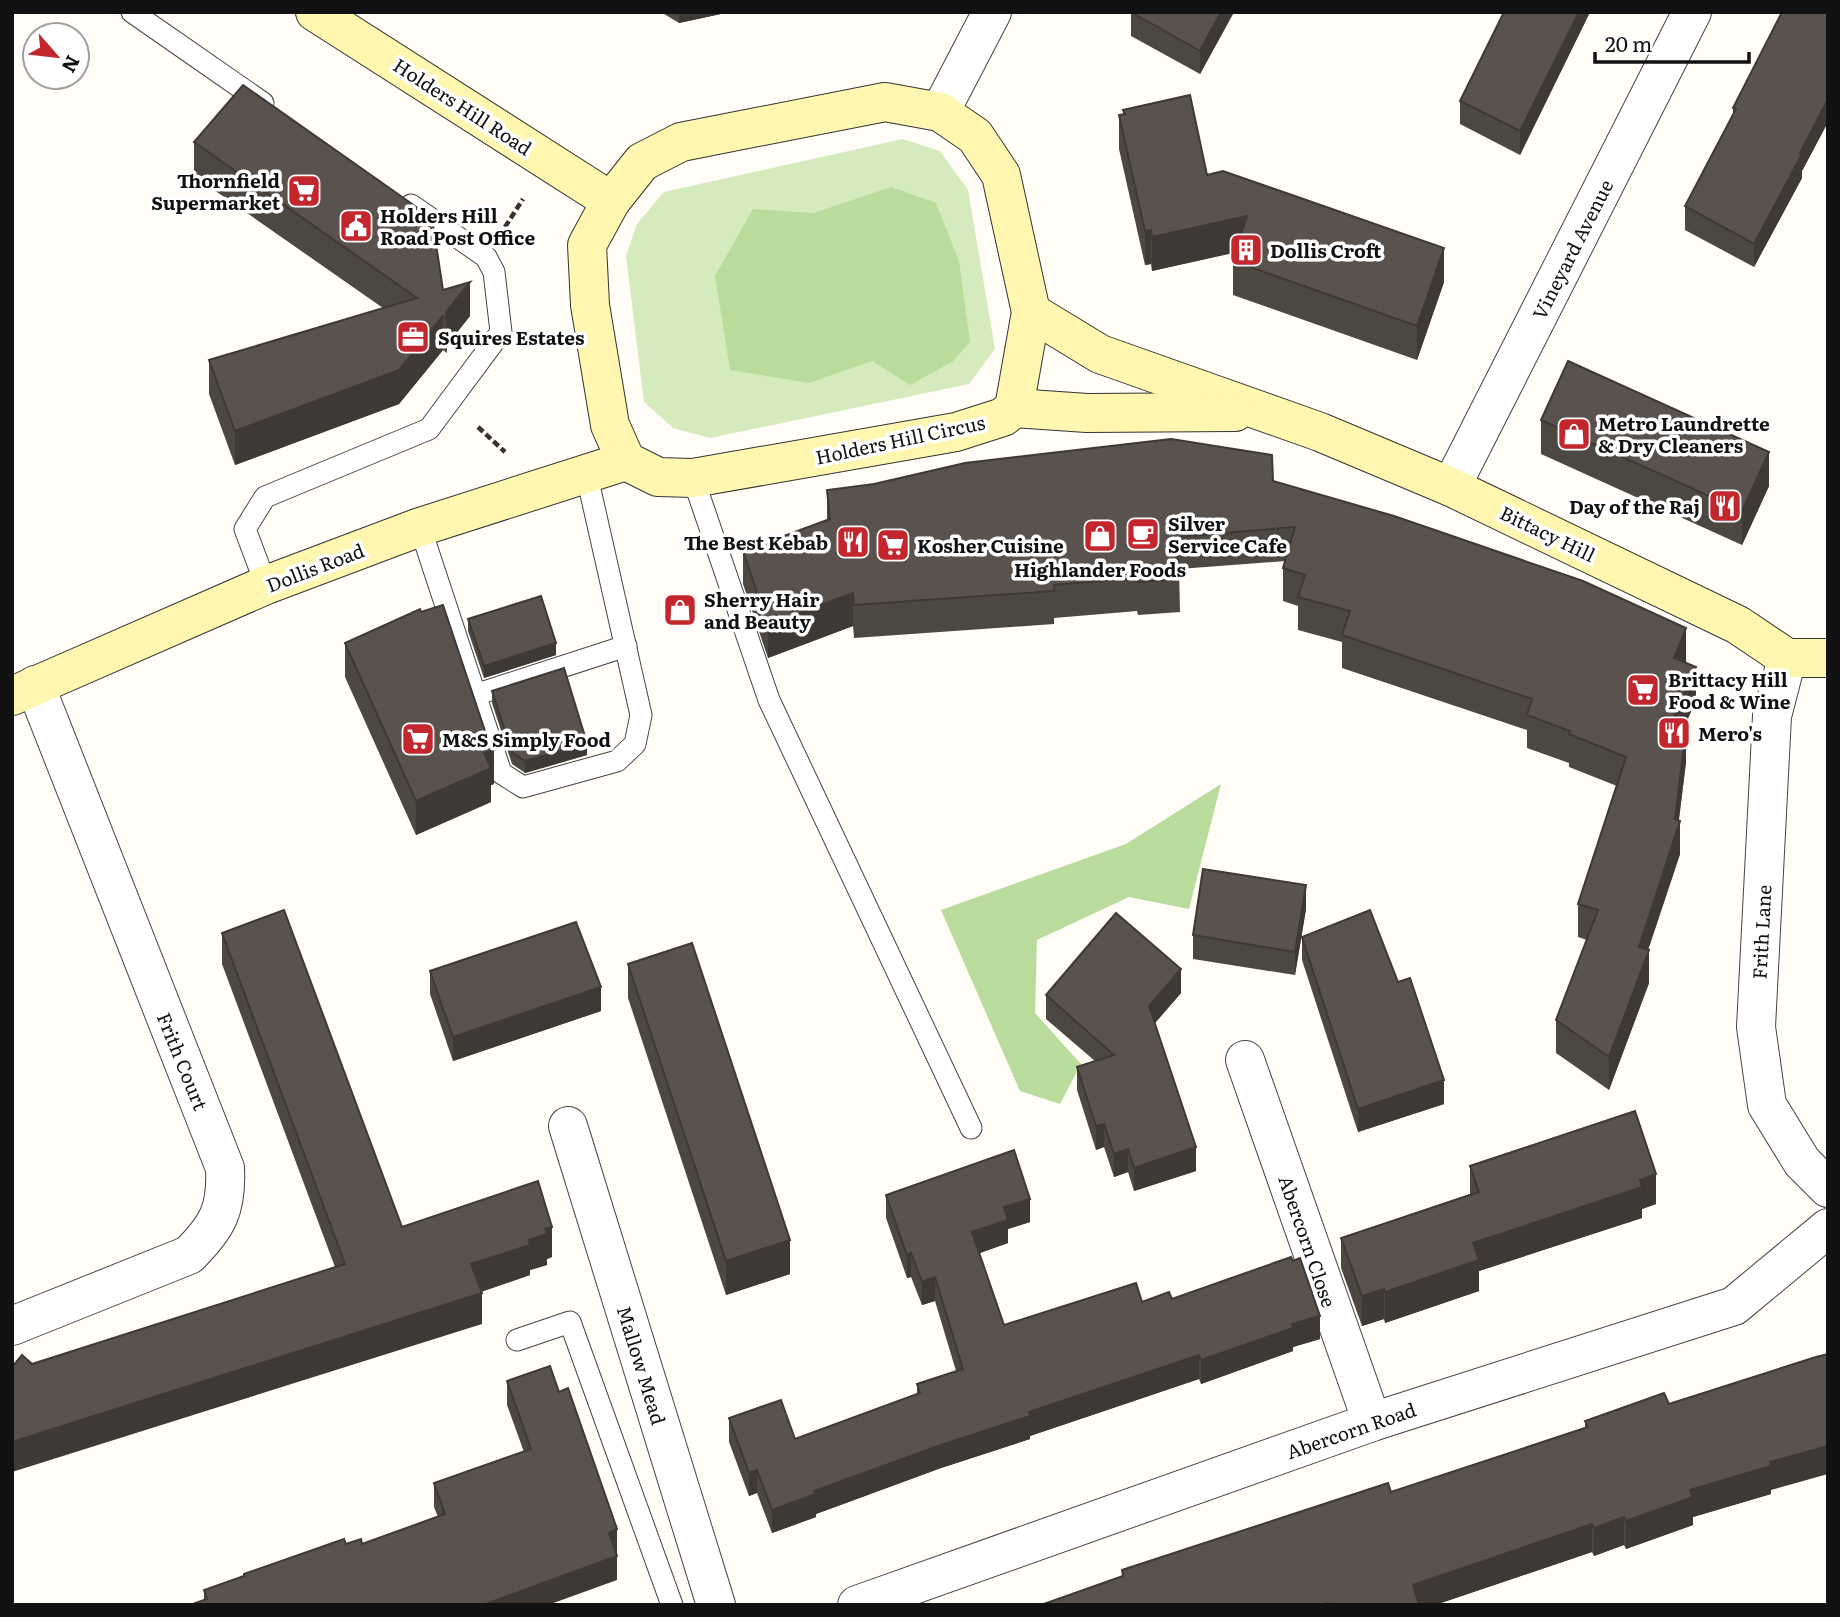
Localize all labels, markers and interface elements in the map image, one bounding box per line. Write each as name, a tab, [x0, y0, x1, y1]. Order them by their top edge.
north arrow	[21, 21, 91, 91]
scale bar	[1595, 21, 1749, 65]
text: 20 m	[1605, 27, 1652, 58]
text: N	[56, 51, 88, 78]
street label: Holders Hill Road	[388, 51, 538, 162]
place label: Thornfield Supermarket	[151, 166, 281, 216]
supermarket icon: Thornfield Supermarket	[285, 172, 323, 210]
street label: Vineyard Avenue	[1525, 174, 1619, 324]
place label: Holders Hill Road Post Office	[380, 201, 535, 251]
public building icon: Holders Hill Road Post Office	[337, 207, 375, 245]
building icon: Dollis Croft	[1227, 231, 1265, 269]
place label: Dollis Croft	[1270, 236, 1382, 264]
office icon: Squires Estates	[394, 318, 432, 356]
place label: Squires Estates	[438, 323, 584, 351]
street label: Holders Hill Circus	[813, 407, 988, 471]
place label: Metro Laundrette & Dry Cleaners	[1598, 409, 1770, 459]
shop icon: Metro Laundrette & Dry Cleaners	[1555, 415, 1593, 453]
restaurant icon: Day of the Raj	[1706, 487, 1744, 525]
place label: Day of the Raj	[1569, 492, 1700, 520]
street label: Bittacy Hill	[1496, 498, 1600, 568]
place label: Silver Service Cafe	[1168, 509, 1287, 559]
cafe icon: Silver Service Cafe	[1124, 515, 1162, 553]
shop icon: Highlander Foods	[1081, 517, 1119, 555]
restaurant icon: The Best Kebab	[834, 523, 872, 561]
supermarket icon: Kosher Cuisine	[874, 526, 912, 564]
place label: The Best Kebab	[684, 528, 828, 556]
place label: Kosher Cuisine	[917, 531, 1064, 559]
street label: Dollis Road	[262, 535, 368, 599]
place label: Highlander Foods	[1014, 555, 1186, 583]
place label: Sherry Hair and Beauty	[704, 585, 820, 635]
shop icon: Sherry Hair and Beauty	[661, 591, 699, 629]
place label: Brittacy Hill Food & Wine	[1668, 665, 1791, 715]
supermarket icon: Brittacy Hill Food & Wine	[1624, 671, 1662, 709]
restaurant icon: Mero's	[1655, 714, 1693, 752]
place label: Mero's	[1698, 719, 1762, 747]
supermarket icon: M&S Simply Food	[399, 720, 437, 758]
place label: M&S Simply Food	[442, 725, 612, 753]
street label: Frith Lane	[1745, 884, 1777, 980]
street label: Frith Court	[151, 1008, 215, 1114]
street label: Abercorn Close	[1272, 1171, 1344, 1311]
street label: Mallow Mead	[611, 1302, 673, 1428]
street label: Abercorn Road	[1282, 1395, 1420, 1465]

